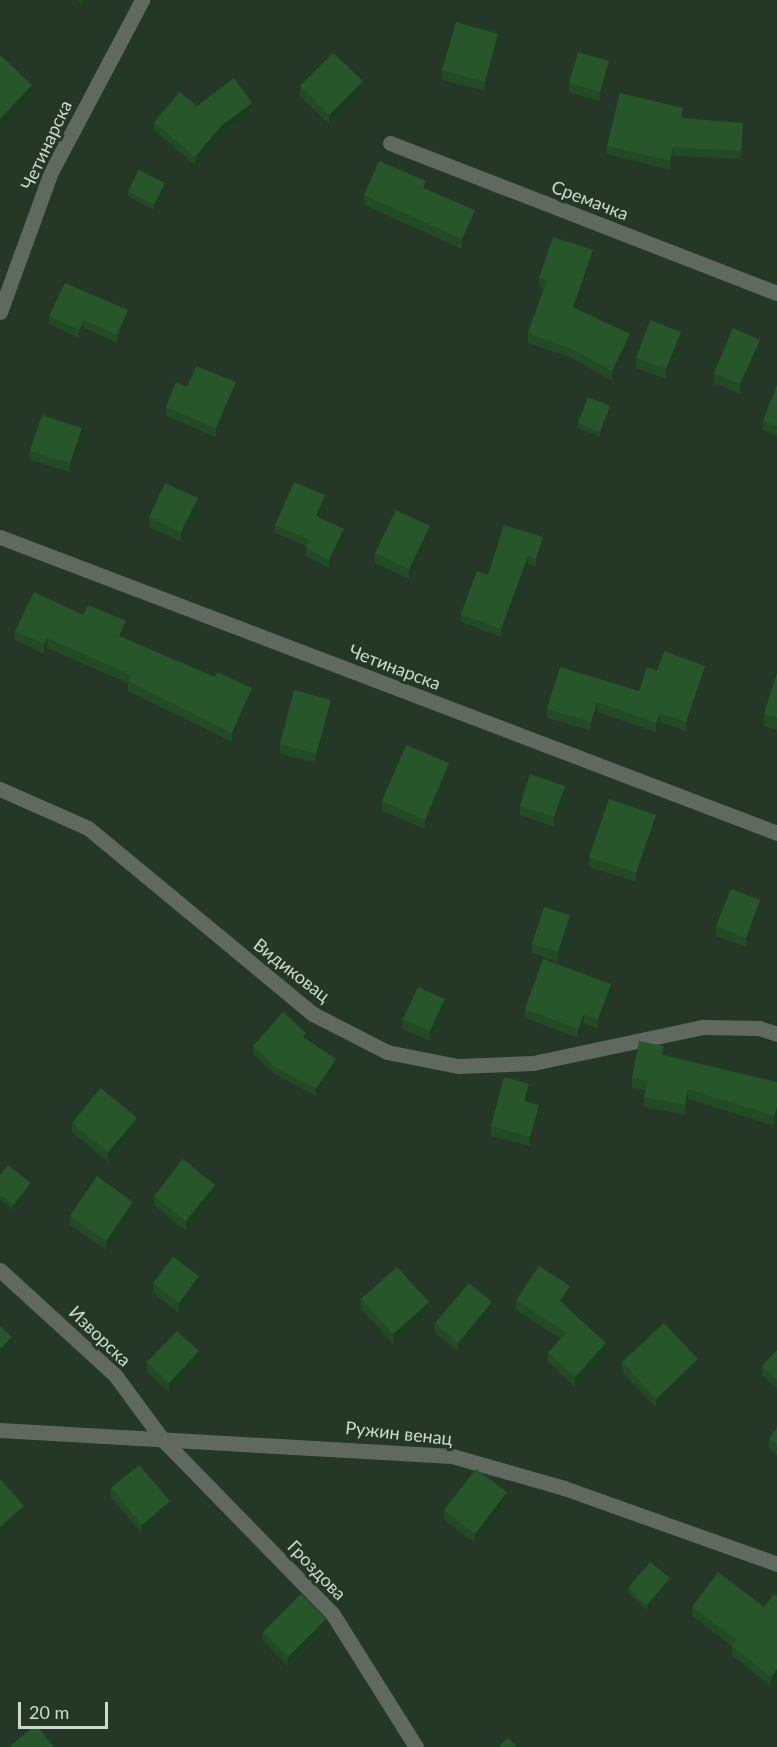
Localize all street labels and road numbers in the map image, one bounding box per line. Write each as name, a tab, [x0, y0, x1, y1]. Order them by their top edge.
street label: Четинарска	[16, 97, 76, 193]
street label: Сремачка	[548, 175, 632, 225]
street label: Четинарска	[346, 640, 444, 694]
street label: Видиковац	[249, 933, 335, 1007]
street label: Изворска	[65, 1301, 135, 1371]
street label: Ружин венац	[344, 1417, 454, 1449]
street label: Гроздова	[283, 1536, 351, 1604]

